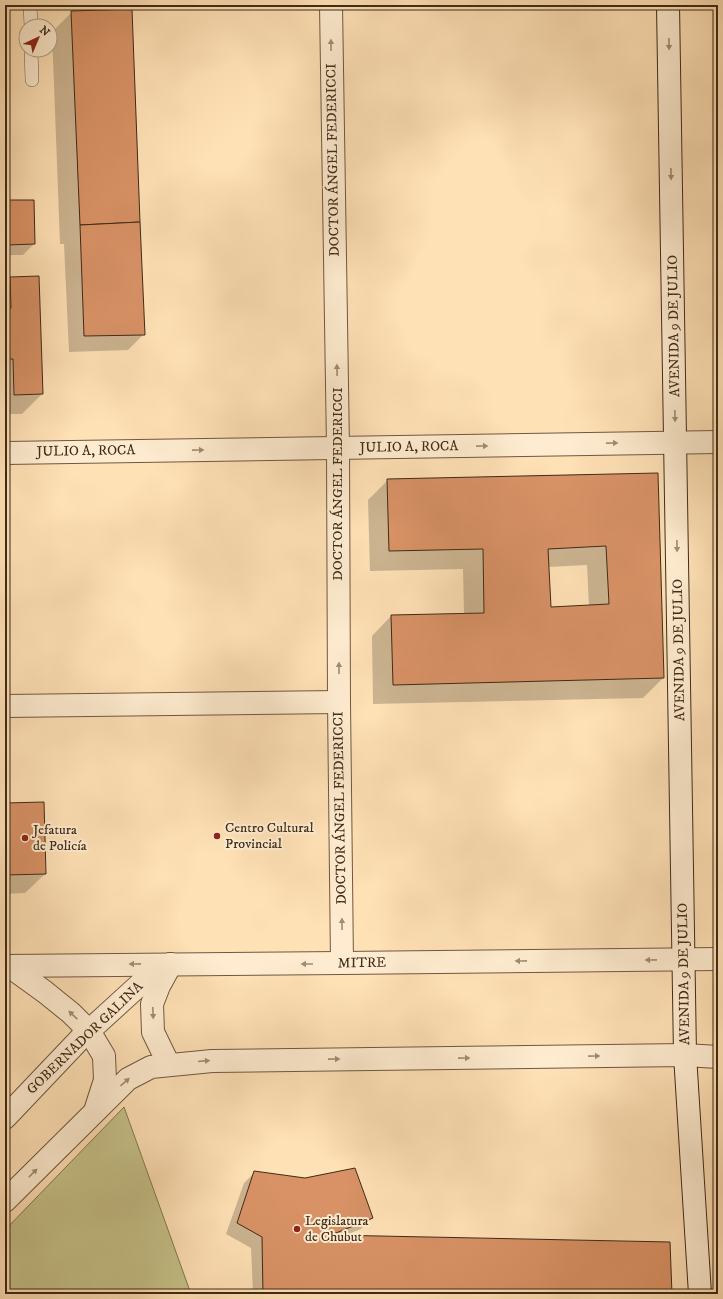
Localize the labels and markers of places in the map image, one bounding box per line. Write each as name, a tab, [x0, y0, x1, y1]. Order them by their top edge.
place label: Centro Cultural Provincial	[225, 819, 314, 853]
place label: Jefatura de Policía	[31, 821, 87, 855]
marker: Centro Cultural Provincial	[212, 831, 222, 841]
marker: Jefatura de Policía	[20, 833, 30, 843]
place label: Legislatura de Chubut	[305, 1212, 369, 1246]
marker: Legislatura de Chubut	[292, 1224, 302, 1234]

